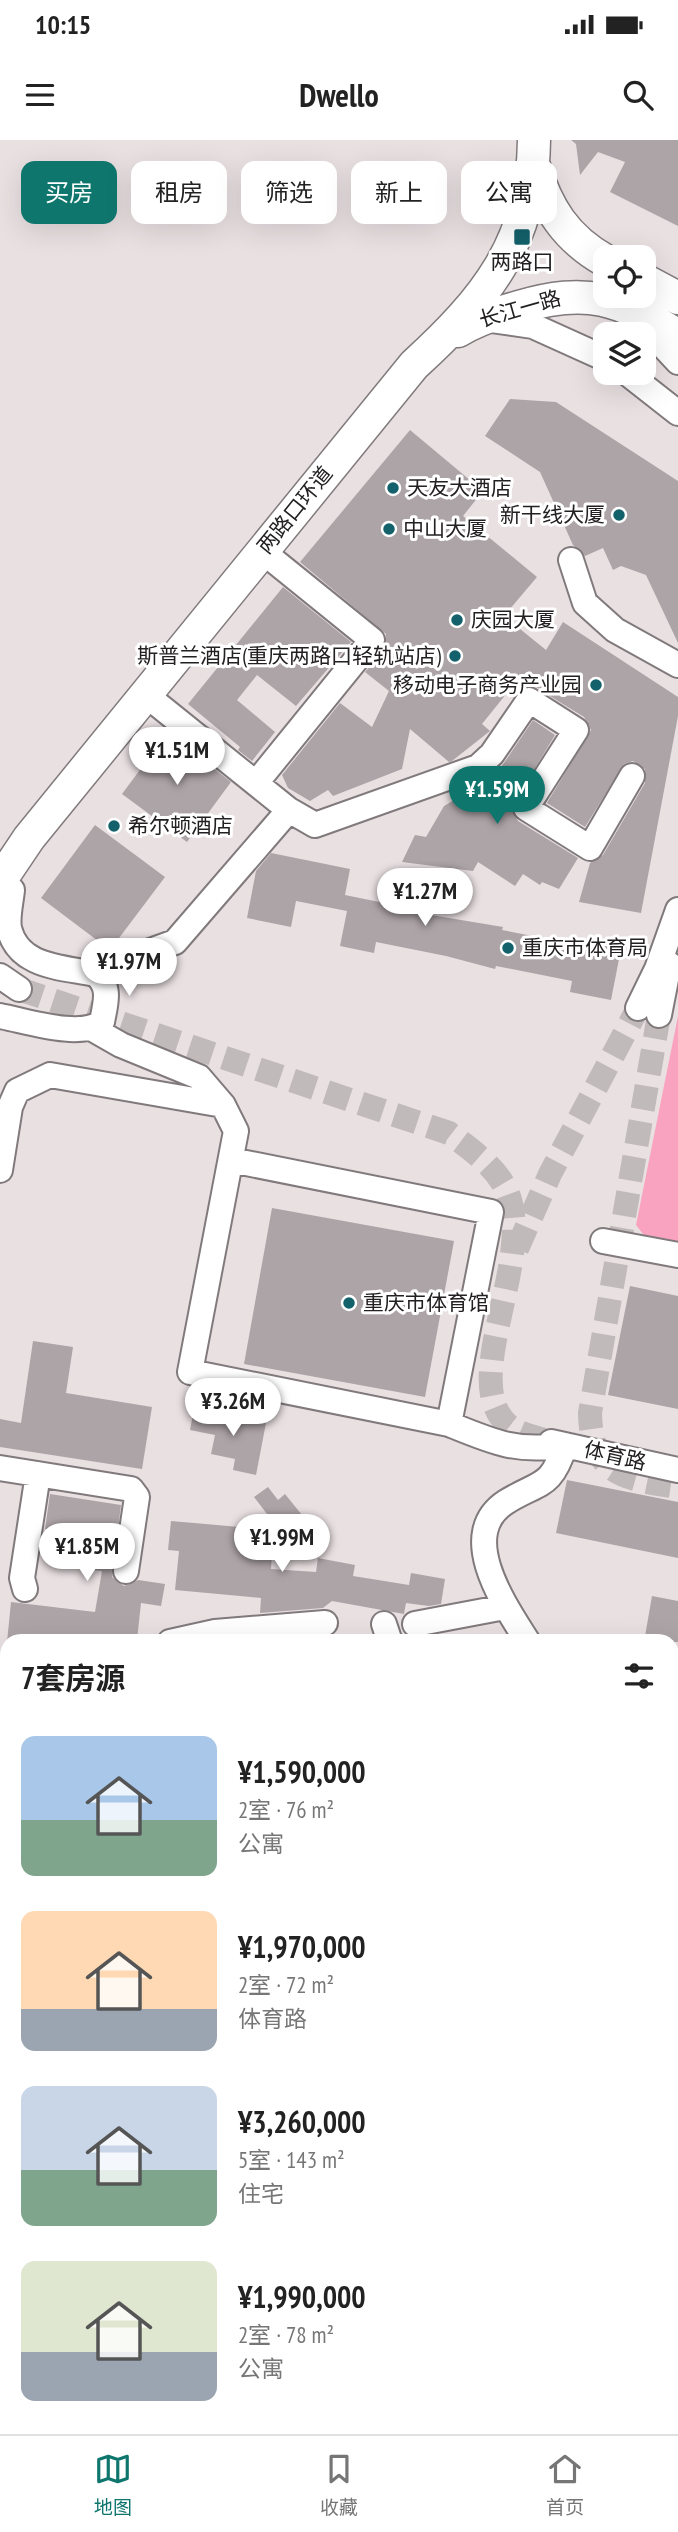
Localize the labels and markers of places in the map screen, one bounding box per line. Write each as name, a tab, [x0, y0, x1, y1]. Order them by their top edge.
marker: 两路口	[512, 227, 532, 247]
place label: 两路口	[491, 248, 554, 275]
place label: 天友大酒店	[407, 474, 512, 501]
marker: 天友大酒店	[385, 480, 401, 496]
place label: 新干线大厦	[500, 501, 605, 528]
marker: 新干线大厦	[611, 507, 627, 523]
place label: 中山大厦	[403, 515, 487, 542]
marker: 中山大厦	[381, 521, 397, 537]
place label: 庆园大厦	[471, 606, 555, 633]
marker: 庆园大厦	[449, 612, 465, 628]
place label: 斯普兰酒店(重庆两路口轻轨站店)	[137, 642, 441, 669]
marker: 斯普兰酒店(重庆两路口轻轨站店)	[447, 648, 463, 664]
place label: 移动电子商务产业园	[393, 671, 582, 698]
marker: 移动电子商务产业园	[588, 677, 604, 693]
pin: ¥1.51M	[120, 728, 234, 787]
pin: ¥1.59M	[440, 766, 554, 826]
place label: 希尔顿酒店	[128, 812, 233, 839]
marker: 希尔顿酒店	[106, 818, 122, 834]
pin: ¥1.27M	[368, 868, 482, 928]
place label: 重庆市体育局	[522, 934, 648, 961]
pin: ¥1.97M	[72, 938, 186, 998]
marker: 重庆市体育局	[500, 940, 516, 956]
place label: 重庆市体育馆	[363, 1289, 489, 1316]
marker: 重庆市体育馆	[341, 1295, 357, 1311]
pin: ¥3.26M	[176, 1378, 290, 1438]
pin: ¥1.99M	[225, 1514, 339, 1574]
pin: ¥1.85M	[30, 1524, 144, 1583]

